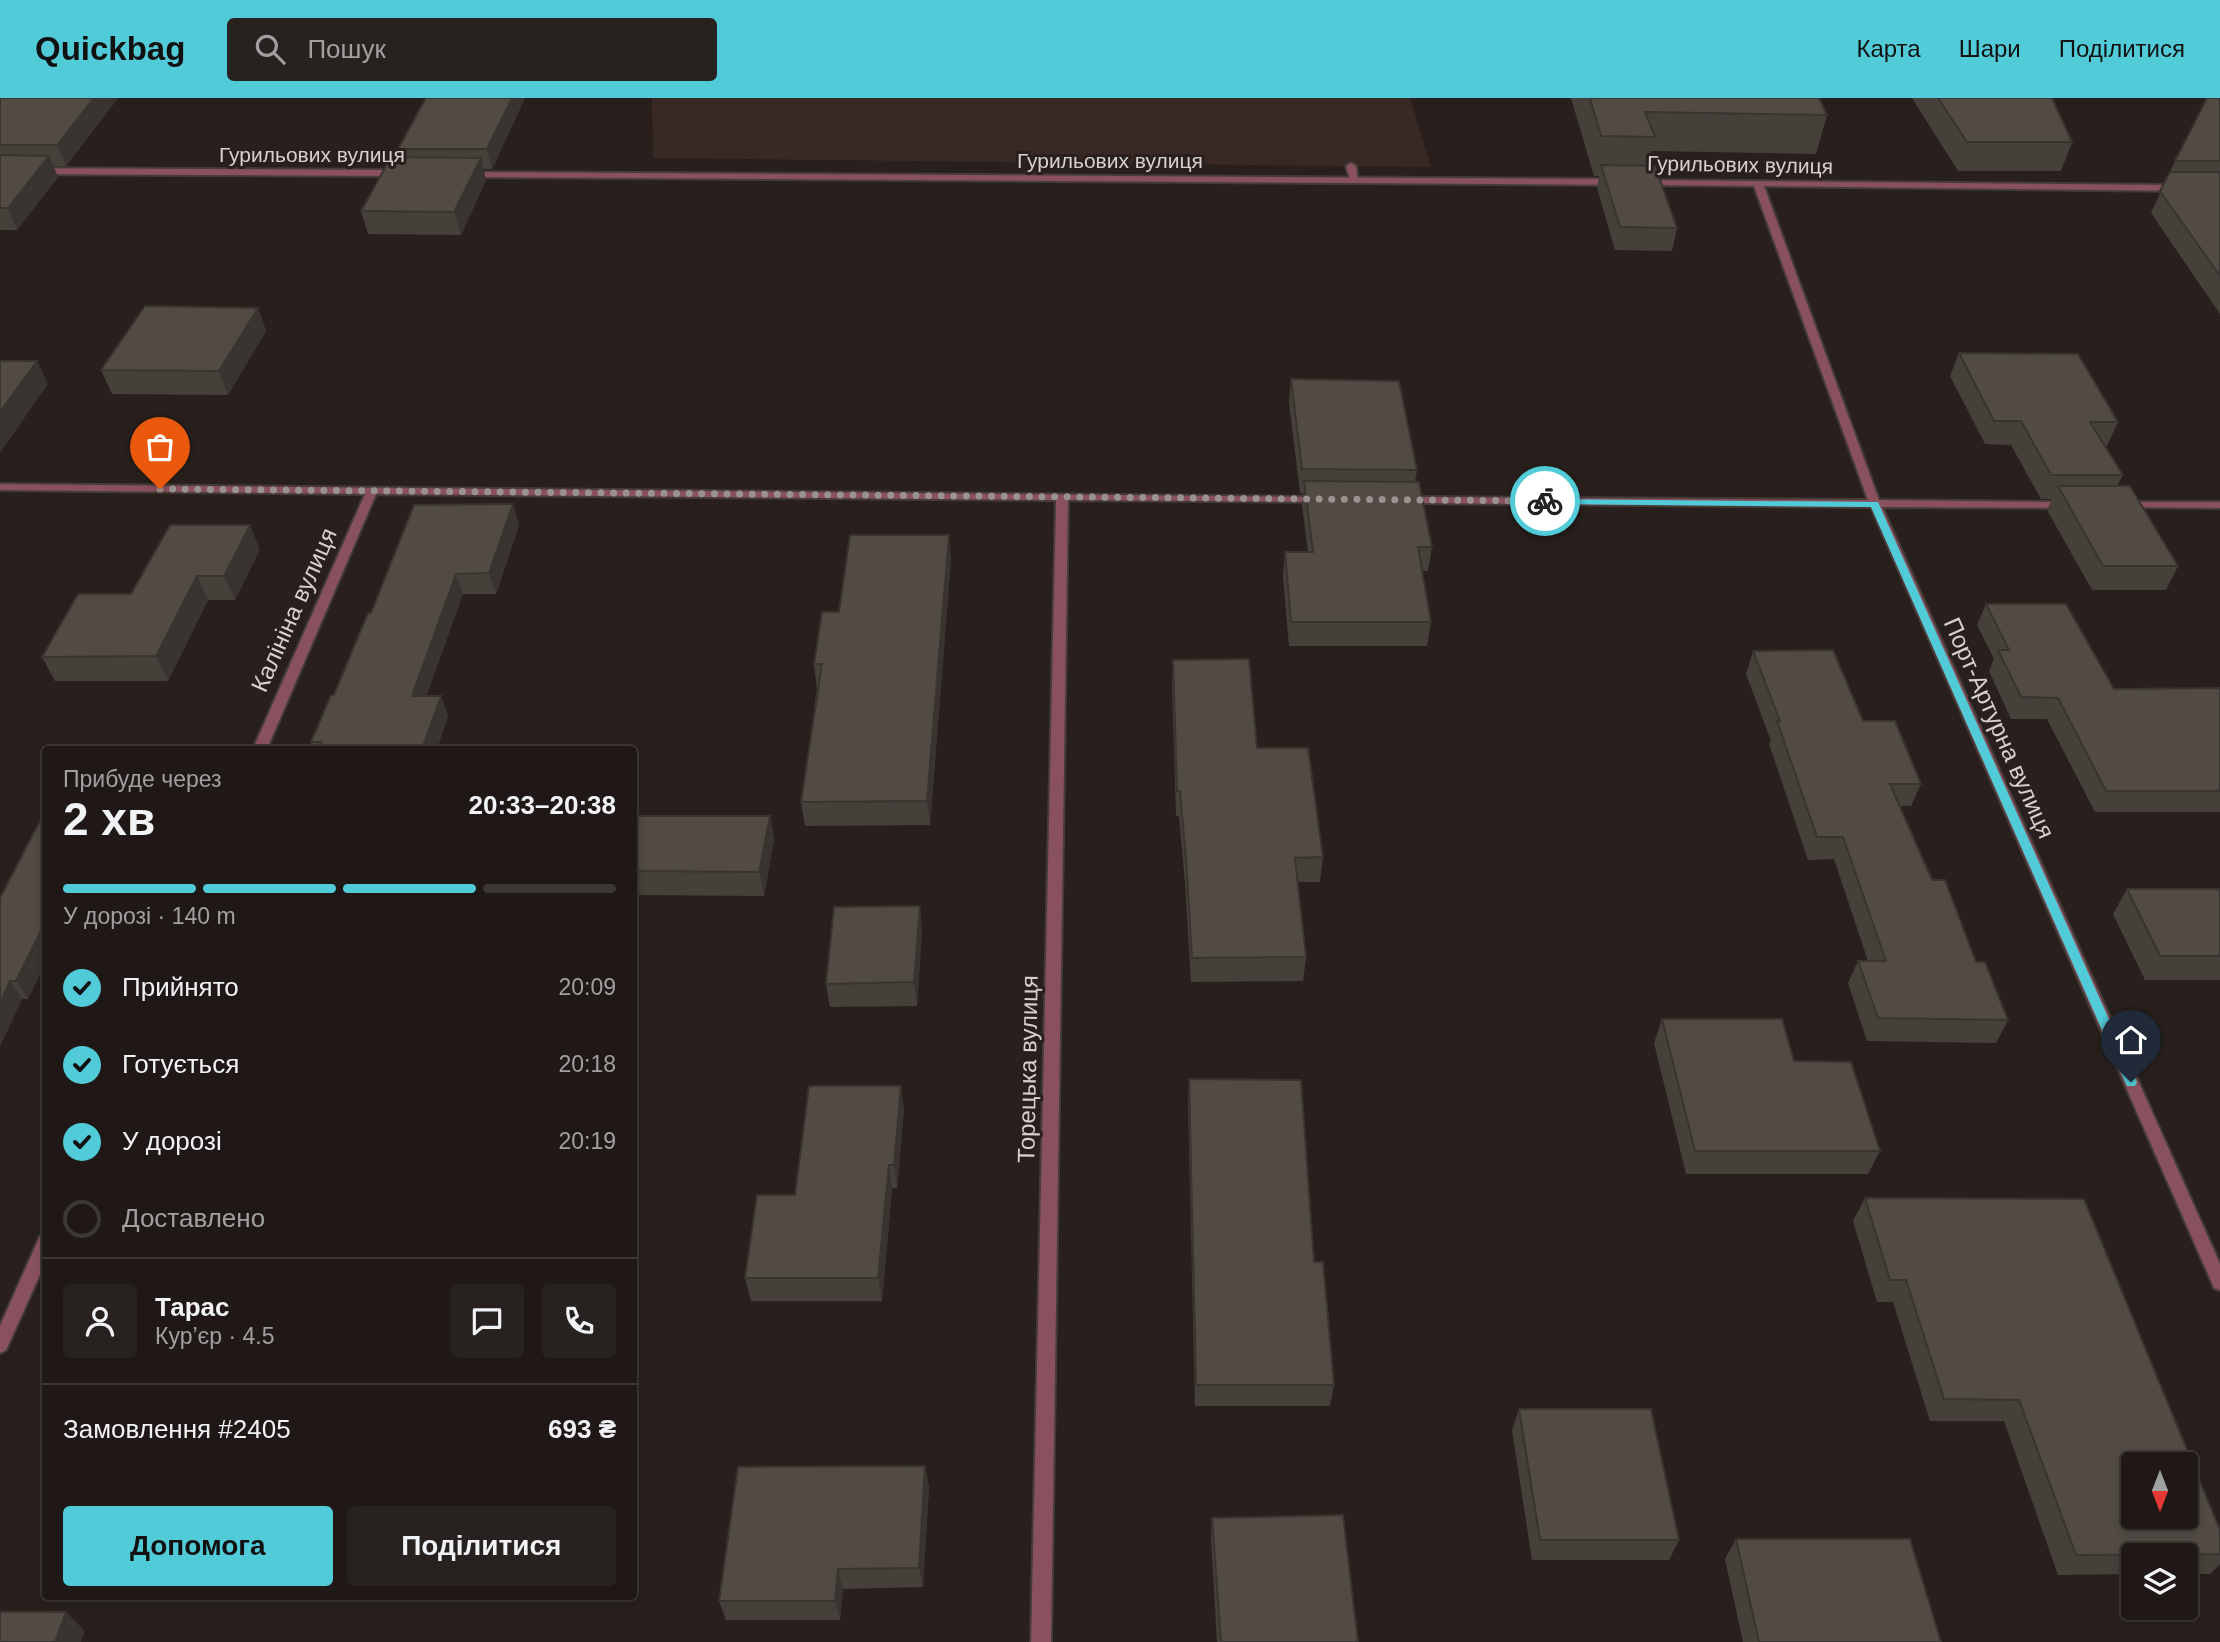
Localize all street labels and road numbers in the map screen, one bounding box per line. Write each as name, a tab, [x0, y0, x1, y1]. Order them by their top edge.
street label: Гурильових вулиця	[219, 143, 405, 166]
street label: Гурильових вулиця	[1017, 149, 1203, 172]
street label: Гурильових вулиця	[1647, 151, 1833, 178]
street label: Калініна вулиця	[245, 524, 342, 696]
street label: Порт-Артурна вулиця	[1939, 613, 2060, 842]
street label: Торецька вулиця	[1012, 975, 1043, 1163]

